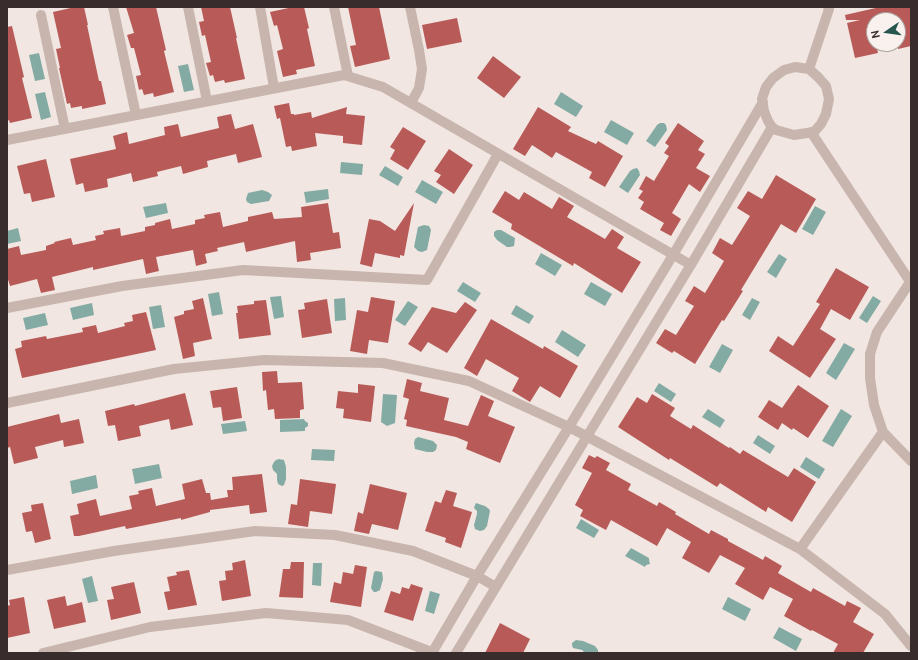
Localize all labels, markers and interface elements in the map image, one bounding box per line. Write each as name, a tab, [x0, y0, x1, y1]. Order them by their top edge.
north arrow	[866, 12, 906, 52]
text: N	[868, 29, 883, 40]

